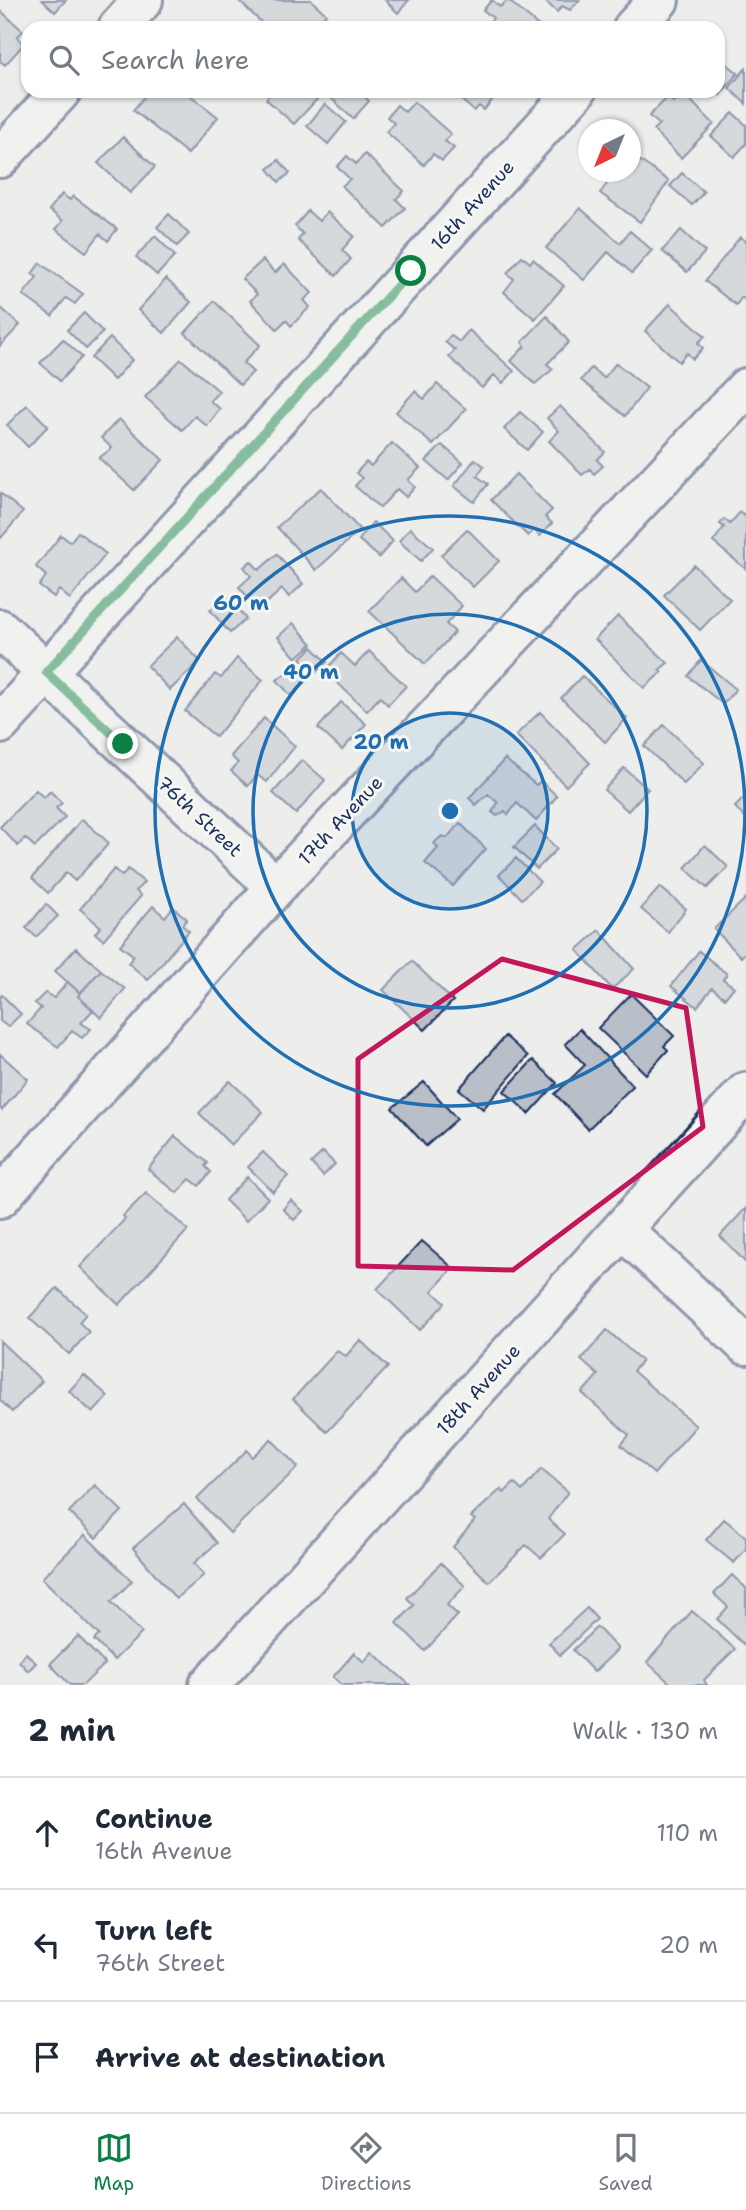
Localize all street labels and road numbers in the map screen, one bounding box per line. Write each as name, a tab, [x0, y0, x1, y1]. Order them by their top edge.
street label: 16th Avenue	[425, 155, 520, 256]
street label: 17th Avenue	[293, 770, 388, 870]
street label: 76th Street	[152, 771, 248, 862]
street label: 18th Avenue	[431, 1339, 526, 1440]

